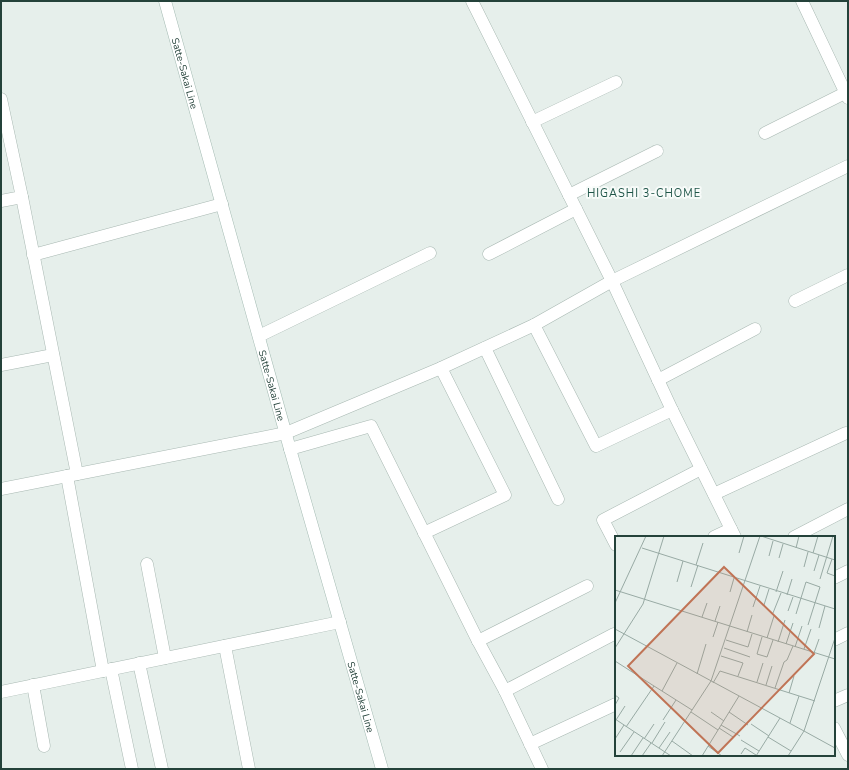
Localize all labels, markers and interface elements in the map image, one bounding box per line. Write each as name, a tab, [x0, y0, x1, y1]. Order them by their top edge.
street label: Satte-Sakai Line	[168, 36, 201, 111]
district label: HIGASHI 3-CHOME	[587, 186, 701, 201]
street label: Satte-Sakai Line	[255, 348, 288, 423]
inset map	[615, 536, 835, 756]
street label: Satte-Sakai Line	[343, 660, 377, 734]

